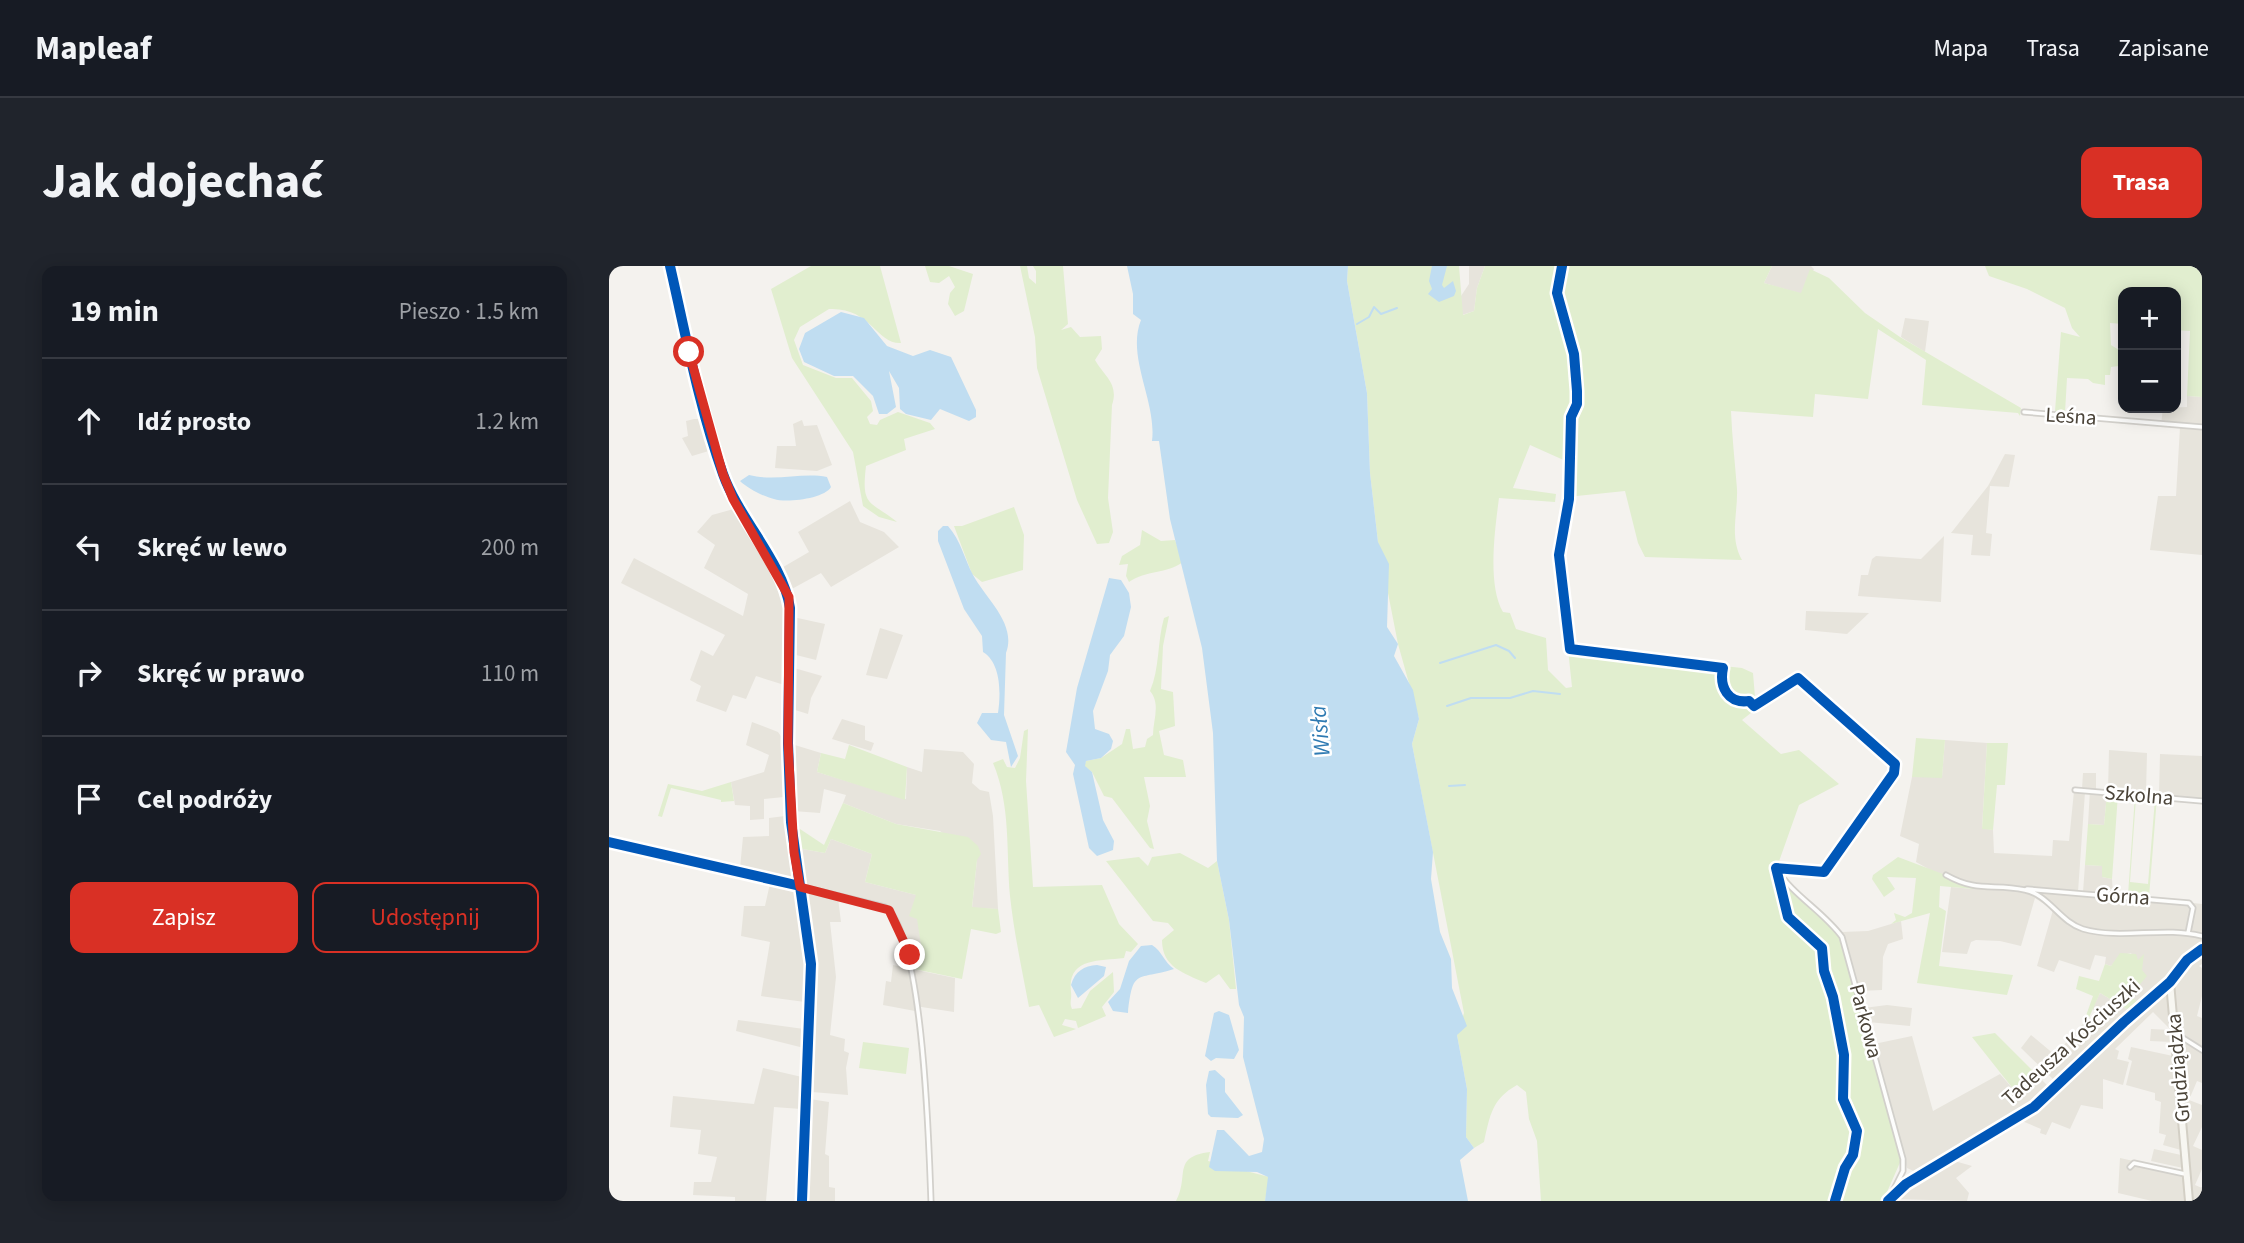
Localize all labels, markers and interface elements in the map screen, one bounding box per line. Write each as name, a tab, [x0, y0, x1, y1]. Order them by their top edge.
text: Mapleaf	[35, 25, 151, 72]
text: Mapa	[1934, 31, 1988, 66]
text: Trasa	[2026, 31, 2080, 66]
text: Zapisane	[2118, 31, 2209, 66]
text: Jak dojechać	[42, 147, 323, 217]
button: Trasa	[2081, 147, 2202, 218]
map controls	[2118, 287, 2181, 413]
button: +	[2118, 287, 2181, 350]
text: 19 min	[70, 290, 159, 333]
text: Pieszo · 1.5 km	[399, 295, 539, 328]
route start	[673, 336, 704, 367]
button: −	[2118, 350, 2181, 413]
street label: Leśna	[2044, 399, 2098, 433]
icon: ahead	[70, 402, 108, 440]
text: Idź prosto	[137, 403, 251, 440]
text: 1.2 km	[475, 405, 539, 438]
icon: left	[70, 528, 108, 566]
text: Skręć w lewo	[137, 529, 287, 566]
text: 200 m	[481, 531, 539, 564]
icon: right	[70, 654, 108, 692]
text: Skręć w prawo	[137, 655, 305, 692]
text: 110 m	[481, 657, 539, 690]
water label: Wisła	[1301, 704, 1339, 758]
street label: Szkolna	[2103, 777, 2175, 813]
icon: arrive	[70, 780, 108, 818]
text: Cel podróży	[137, 781, 272, 818]
street label: Górna	[2095, 879, 2151, 913]
button: Zapisz	[70, 882, 298, 953]
button: Udostępnij	[312, 882, 539, 953]
route end	[894, 939, 925, 970]
street label: Tadeusza Kościuszki	[1995, 971, 2147, 1113]
street label: Parkowa	[1842, 981, 1890, 1061]
street label: Grudziądzka	[2158, 1012, 2198, 1124]

